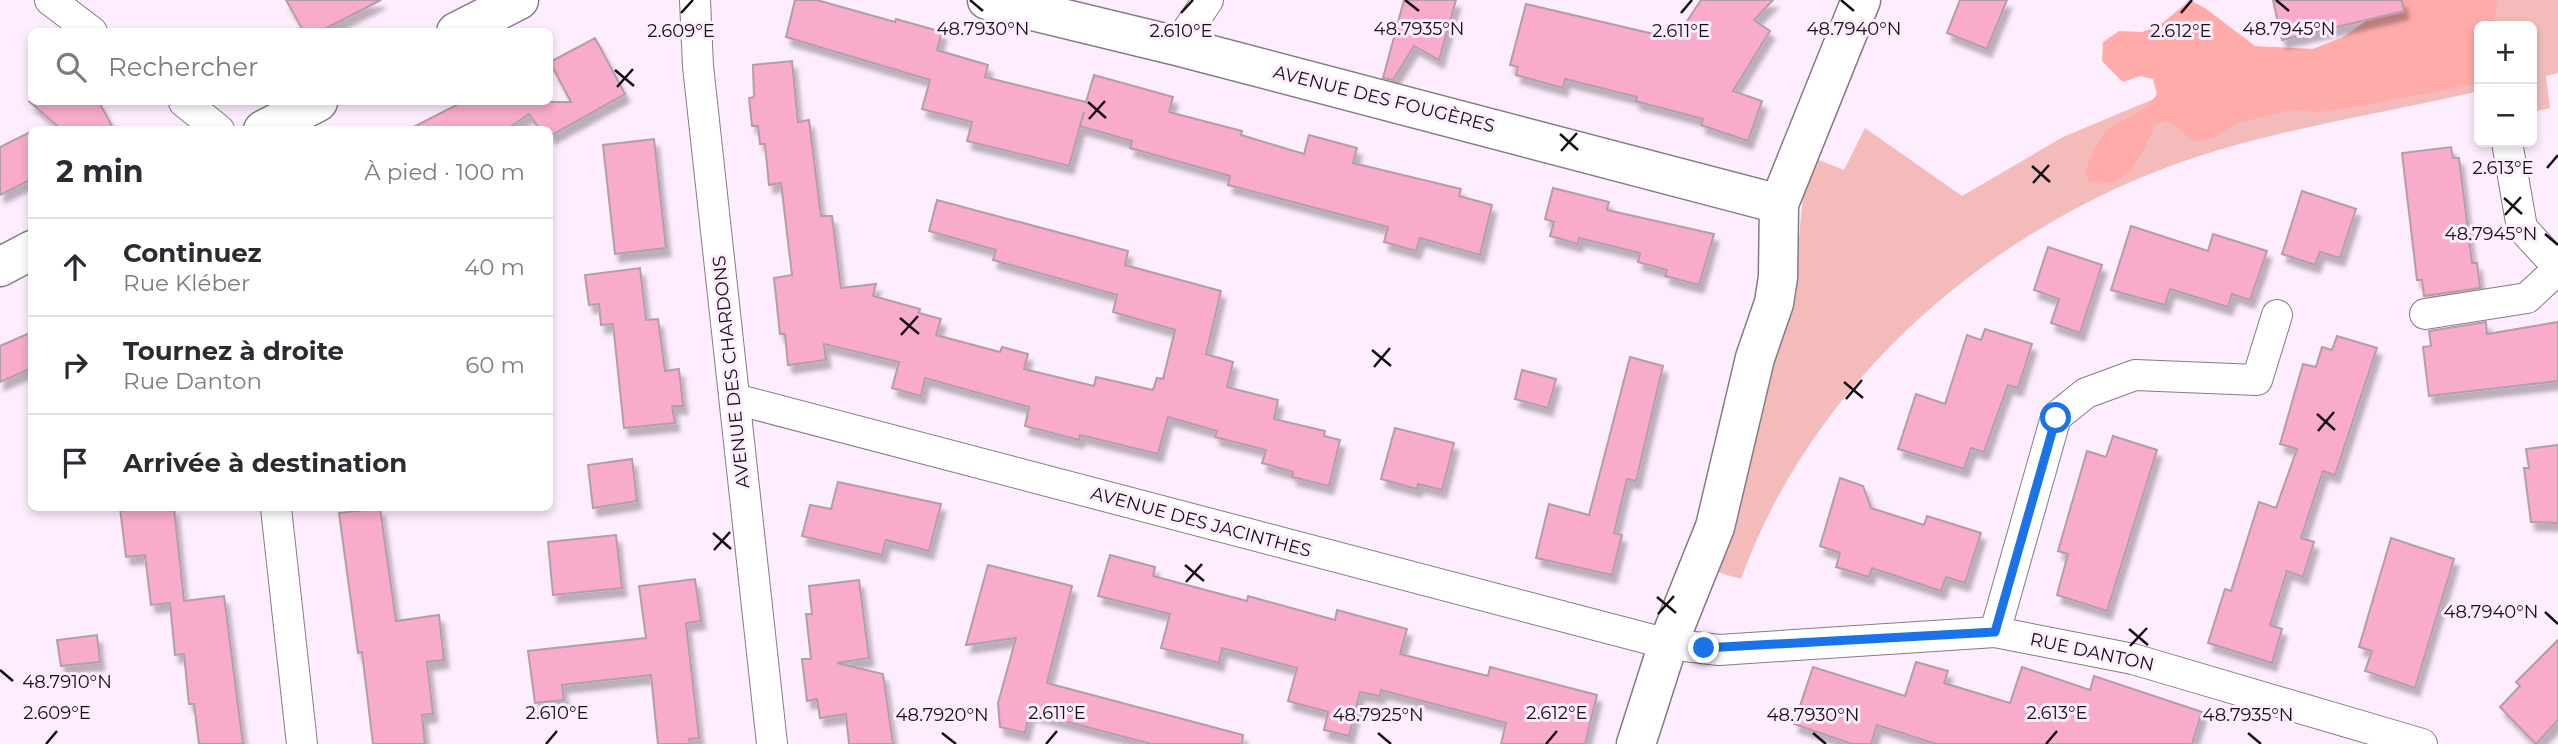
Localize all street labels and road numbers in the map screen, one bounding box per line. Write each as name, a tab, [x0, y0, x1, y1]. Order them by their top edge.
street label: AVENUE DES FOUGÈRES	[1271, 61, 1497, 137]
street label: AVENUE DES CHARDONS	[708, 255, 754, 489]
street label: AVENUE DES JACINTHES	[1088, 482, 1314, 562]
street label: RUE DANTON	[2028, 628, 2156, 676]

